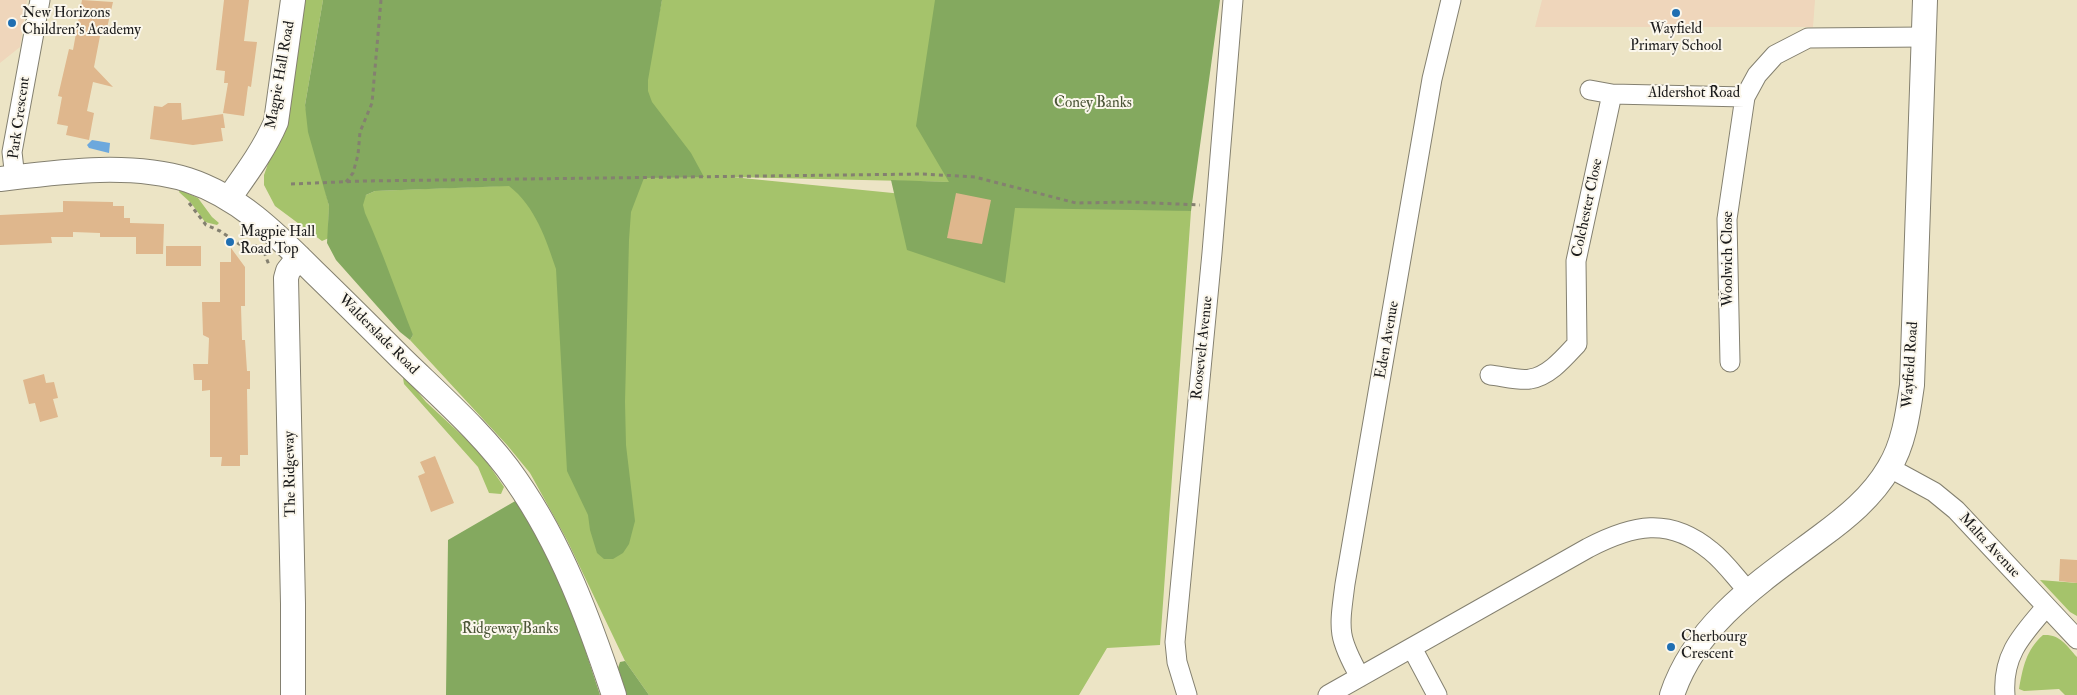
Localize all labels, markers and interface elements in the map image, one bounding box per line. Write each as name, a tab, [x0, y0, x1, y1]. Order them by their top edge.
place label: New Horizons Children's Academy	[22, 5, 141, 40]
marker: Wayfield Primary School	[1670, 7, 1682, 19]
marker: New Horizons Children's Academy	[6, 17, 18, 29]
street label: Magpie Hall Road	[263, 19, 299, 131]
place label: Wayfield Primary School	[1630, 21, 1722, 56]
street label: Park Crescent	[5, 76, 35, 160]
street label: Aldershot Road	[1648, 85, 1740, 103]
park label: Coney Banks	[1054, 95, 1132, 113]
street label: Colchester Close	[1569, 157, 1607, 259]
street label: Woolwich Close	[1720, 211, 1738, 307]
place label: Magpie Hall Road Top	[240, 224, 315, 259]
marker: Magpie Hall Road Top	[224, 236, 236, 248]
street label: Walderslade Road	[334, 291, 422, 379]
street label: Roosevelt Avenue	[1189, 295, 1217, 401]
street label: Eden Avenue	[1372, 300, 1404, 380]
street label: Wayfield Road	[1899, 321, 1923, 409]
street label: The Ridgeway	[281, 431, 301, 517]
street label: Malta Avenue	[1954, 510, 2024, 582]
park label: Ridgeway Banks	[462, 621, 558, 639]
place label: Cherbourg Crescent	[1681, 629, 1747, 664]
marker: Cherbourg Crescent	[1665, 641, 1677, 653]

